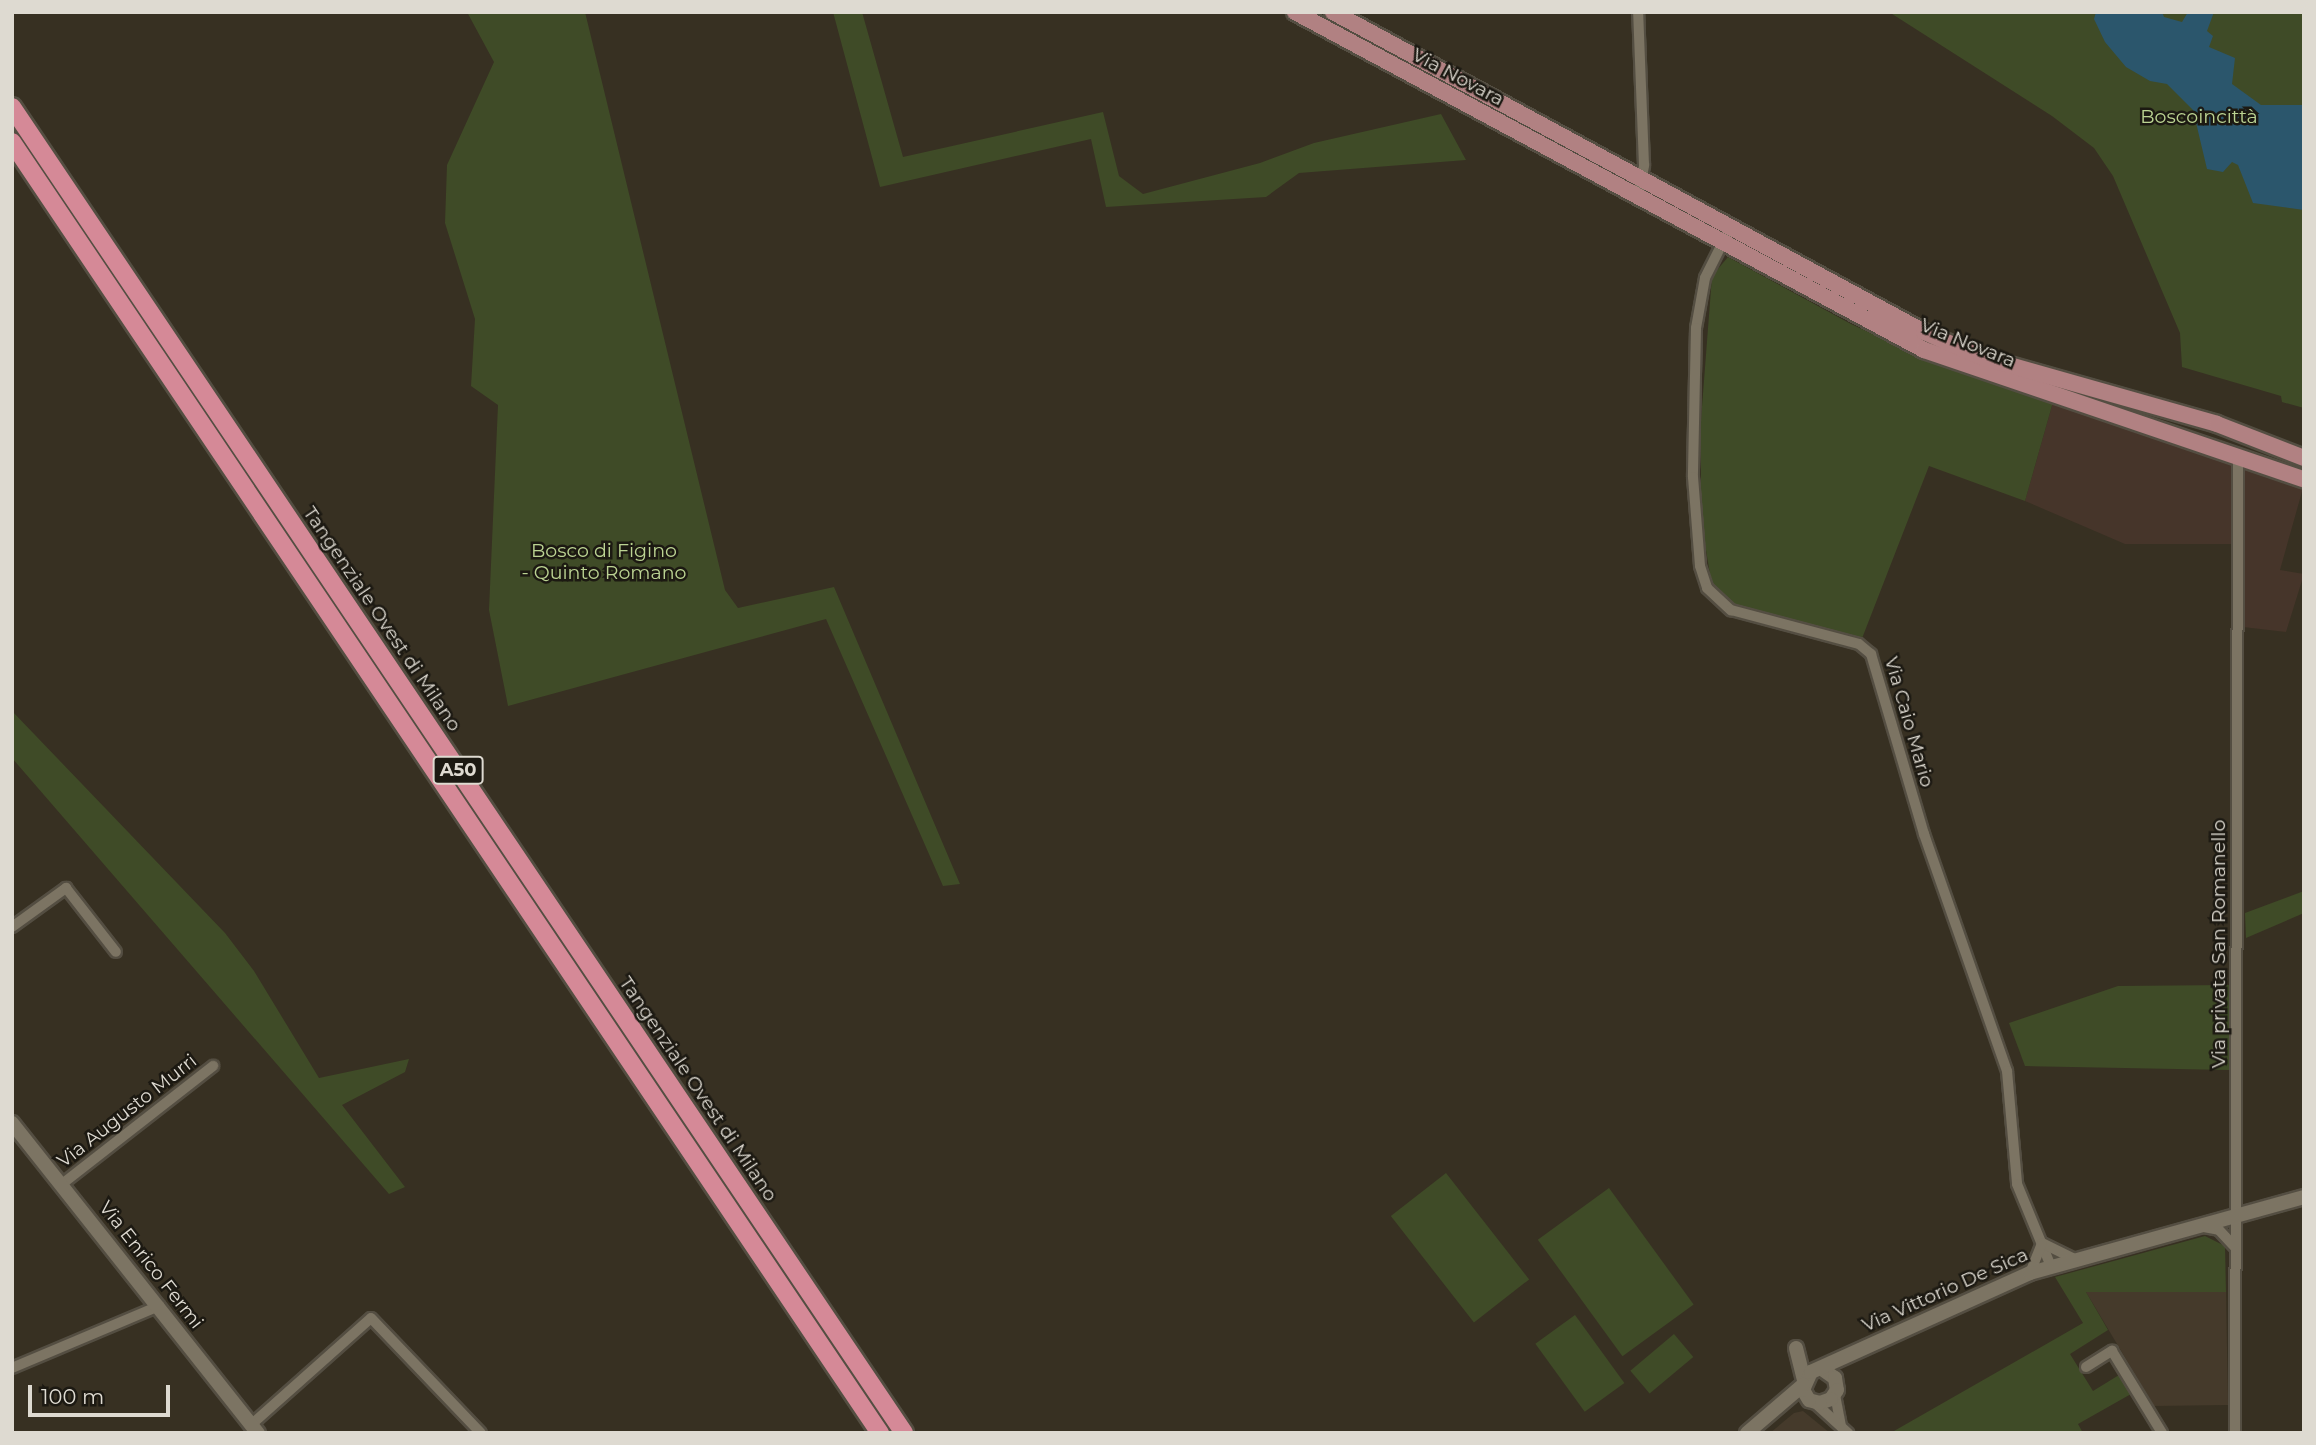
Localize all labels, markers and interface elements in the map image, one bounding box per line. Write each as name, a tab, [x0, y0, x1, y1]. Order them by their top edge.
street label: Via Novara	[1408, 43, 1508, 111]
park label: Boscoincittà	[2140, 106, 2258, 128]
street label: Via Novara	[1917, 314, 2019, 372]
street label: Tangenziale Ovest di Milano	[298, 502, 466, 736]
park label: Bosco di Figino - Quinto Romano	[522, 540, 686, 584]
street label: Via Caio Mario	[1879, 654, 1939, 790]
road number: A50	[432, 756, 484, 784]
street label: Via privata San Romanello	[2208, 820, 2230, 1068]
street label: Tangenziale Ovest di Milano	[614, 972, 782, 1206]
street label: Via Augusto Murri	[53, 1049, 201, 1173]
street label: Via Enrico Fermi	[94, 1197, 208, 1333]
street label: Via Vittorio De Sica	[1859, 1243, 2031, 1337]
scale bar	[32, 1372, 173, 1416]
text: 100 m	[41, 1384, 104, 1409]

